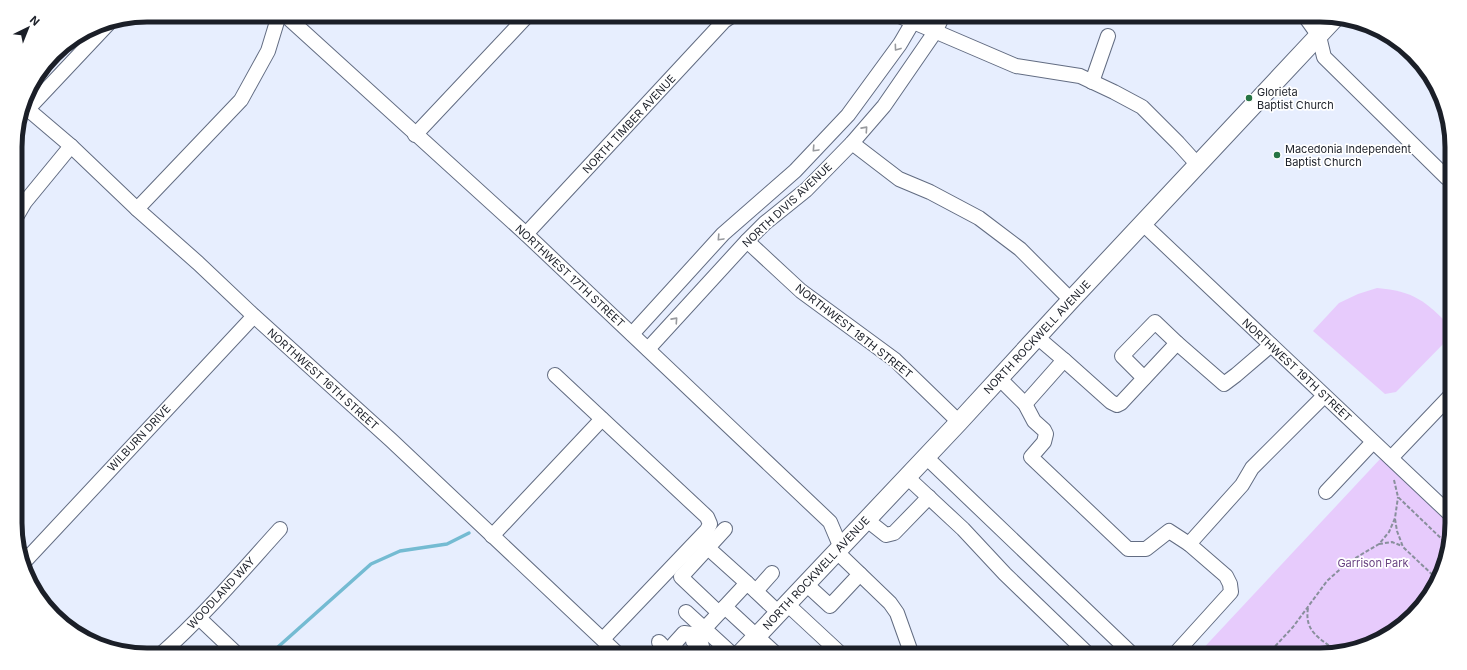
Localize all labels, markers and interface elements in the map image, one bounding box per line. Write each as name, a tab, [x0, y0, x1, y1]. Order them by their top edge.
north arrow	[8, 8, 48, 48]
text: N	[27, 13, 43, 29]
one-way arrow	[895, 44, 902, 51]
street label: NORTH TIMBER AVENUE	[579, 72, 679, 176]
place label: Glorieta Baptist Church	[1257, 85, 1334, 112]
marker: Glorieta Baptist Church	[1244, 93, 1254, 103]
one-way arrow	[860, 126, 867, 134]
place label: Macedonia Independent Baptist Church	[1285, 142, 1411, 169]
one-way arrow	[813, 145, 820, 152]
marker: Macedonia Independent Baptist Church	[1272, 150, 1282, 160]
street label: NORTH DIVIS AVENUE	[739, 160, 835, 250]
street label: NORTHWEST 17TH STREET	[512, 222, 628, 330]
one-way arrow	[717, 233, 725, 241]
street label: NORTH ROCKWELL AVENUE	[981, 277, 1093, 397]
street label: NORTHWEST 18TH STREET	[793, 281, 915, 381]
street label: NORTHWEST 19TH STREET	[1239, 315, 1355, 425]
one-way arrow	[670, 317, 677, 325]
street label: NORTHWEST 16TH STREET	[264, 325, 382, 433]
street label: WILBURN DRIVE	[105, 402, 173, 474]
street label: NORTH ROCKWELL AVENUE	[760, 513, 872, 633]
street label: WOODLAND WAY	[184, 554, 258, 632]
park label: Garrison Park	[1337, 556, 1409, 570]

